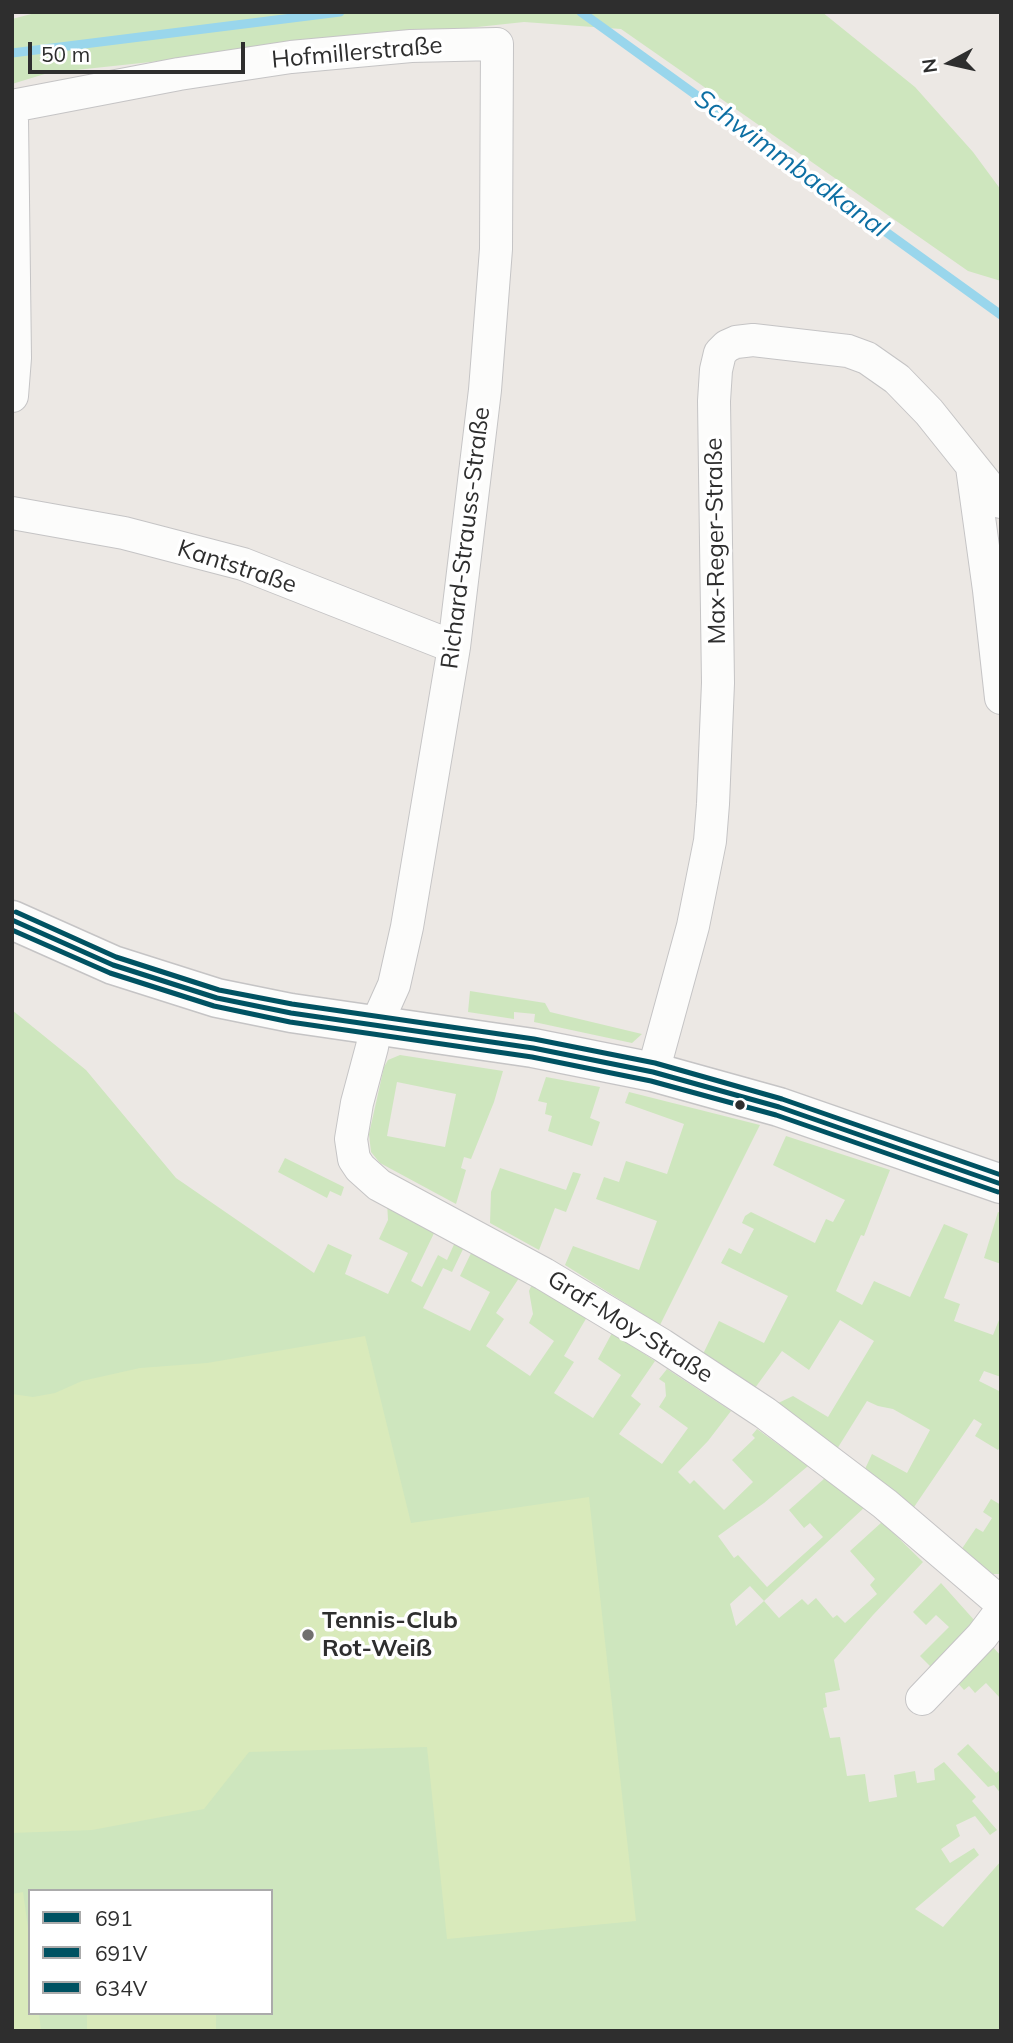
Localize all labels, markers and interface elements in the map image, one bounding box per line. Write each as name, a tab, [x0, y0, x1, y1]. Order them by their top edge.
scale bar	[32, 28, 248, 72]
north arrow	[915, 28, 985, 98]
street label: Hofmillerstraße	[270, 31, 444, 75]
text: 50 m	[41, 41, 90, 67]
text: N	[916, 57, 942, 75]
water label: Schwimmbadkanal	[688, 83, 894, 245]
street label: Richard-Strauss-Straße	[436, 405, 496, 671]
street label: Max-Reger-Straße	[700, 437, 732, 645]
street label: Kantstraße	[174, 534, 300, 600]
unlabelled marker	[733, 1098, 747, 1112]
street label: Graf-Moy-Straße	[542, 1265, 718, 1389]
place label: Tennis-Club Rot-Weiß	[322, 1607, 458, 1663]
marker: Tennis-Club Rot-Weiß	[300, 1627, 316, 1643]
legend	[28, 1889, 273, 2015]
text: 691	[95, 1905, 133, 1931]
text: 691V	[95, 1940, 147, 1966]
text: 634V	[95, 1975, 147, 2001]

